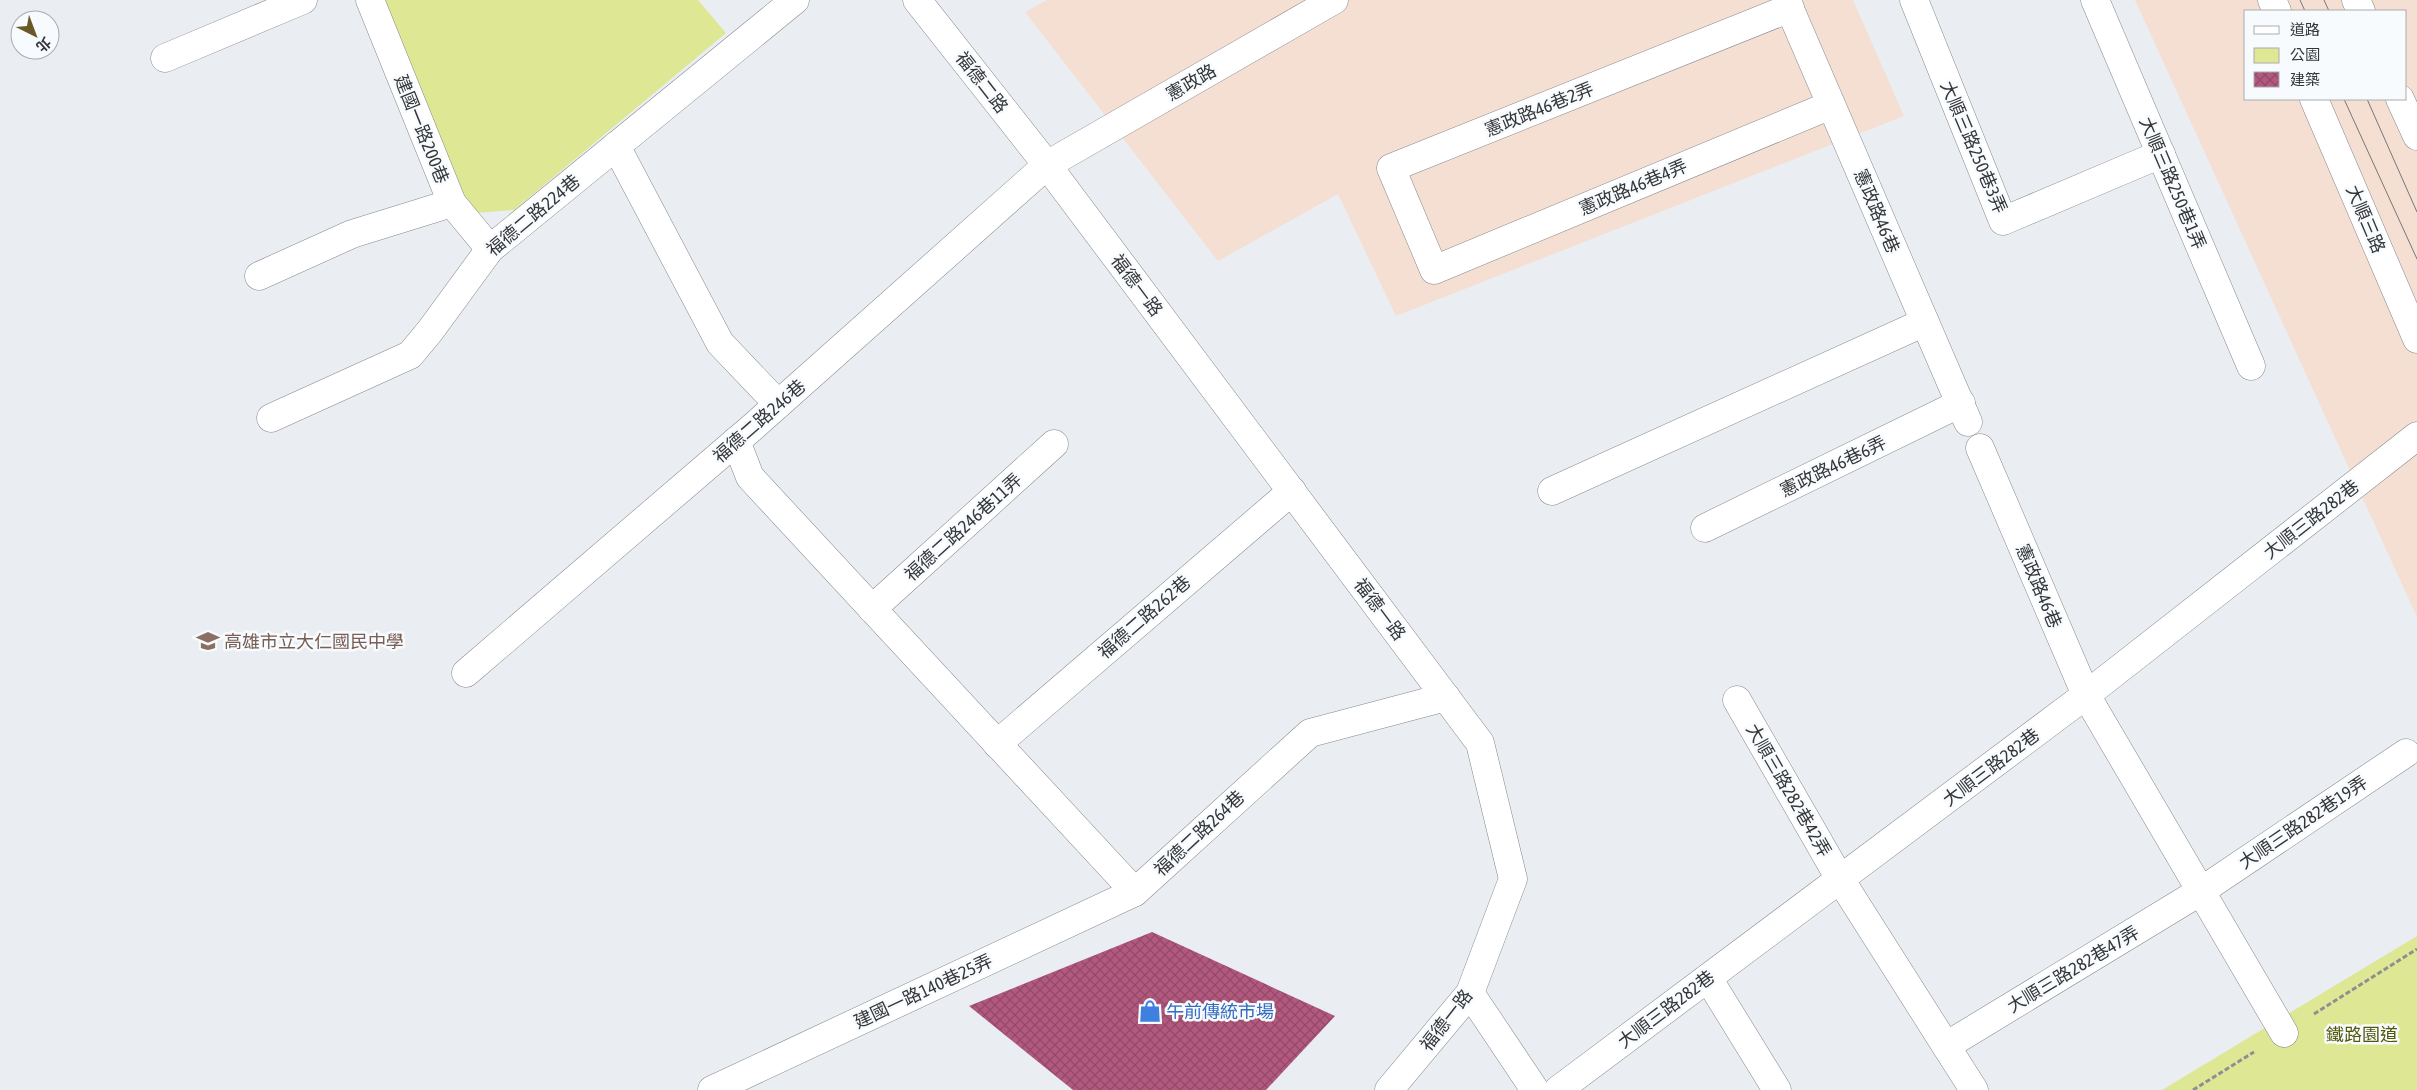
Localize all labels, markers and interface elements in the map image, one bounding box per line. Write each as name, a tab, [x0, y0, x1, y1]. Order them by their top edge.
north arrow	[10, 10, 60, 60]
legend	[2244, 10, 2407, 100]
text: 道路	[2290, 21, 2320, 38]
text: 北	[33, 34, 54, 55]
text: 公園	[2290, 46, 2320, 63]
street label: 福德二路	[952, 47, 1012, 117]
street label: 憲政路	[1162, 59, 1220, 105]
text: 建築	[2290, 71, 2320, 88]
street label: 建國一路200巷	[391, 72, 453, 186]
street label: 憲政路46巷2弄	[1482, 78, 1596, 140]
street label: 大順三路250巷3弄	[1937, 78, 2011, 216]
street label: 大順三路250巷1弄	[2136, 114, 2210, 252]
street label: 憲政路46巷4弄	[1576, 155, 1690, 219]
street label: 憲政路46巷	[1850, 166, 1904, 256]
street label: 福德二路224巷	[482, 170, 584, 260]
street label: 大順三路	[2342, 182, 2390, 256]
street label: 福德一路	[1107, 250, 1167, 320]
street label: 福德二路246巷	[709, 375, 809, 467]
street label: 憲政路46巷6弄	[1777, 431, 1889, 501]
street label: 福德二路246巷11弄	[900, 469, 1026, 585]
street label: 大順三路282巷	[2259, 475, 2363, 563]
street label: 憲政路46巷	[2012, 541, 2066, 631]
street label: 福德二路262巷	[1094, 571, 1194, 663]
street label: 福德一路	[1350, 574, 1410, 644]
school or university icon: 高雄市立大仁國民中學	[195, 628, 221, 654]
place label: 高雄市立大仁國民中學	[224, 631, 404, 652]
street label: 大順三路282巷42弄	[1742, 720, 1836, 860]
street label: 大順三路282巷	[1939, 724, 2043, 810]
street label: 大順三路282巷19弄	[2235, 771, 2371, 873]
street label: 福德二路264巷	[1150, 786, 1248, 880]
street label: 大順三路282巷47弄	[2003, 921, 2143, 1017]
street label: 建國一路140巷25弄	[850, 950, 996, 1032]
street label: 大順三路282巷	[1614, 966, 1718, 1052]
street label: 福德一路	[1416, 985, 1476, 1055]
shop icon: 午前傳統市場	[1137, 998, 1163, 1024]
place label: 午前傳統市場	[1166, 1001, 1274, 1022]
park label: 鐵路園道	[2326, 1024, 2398, 1045]

